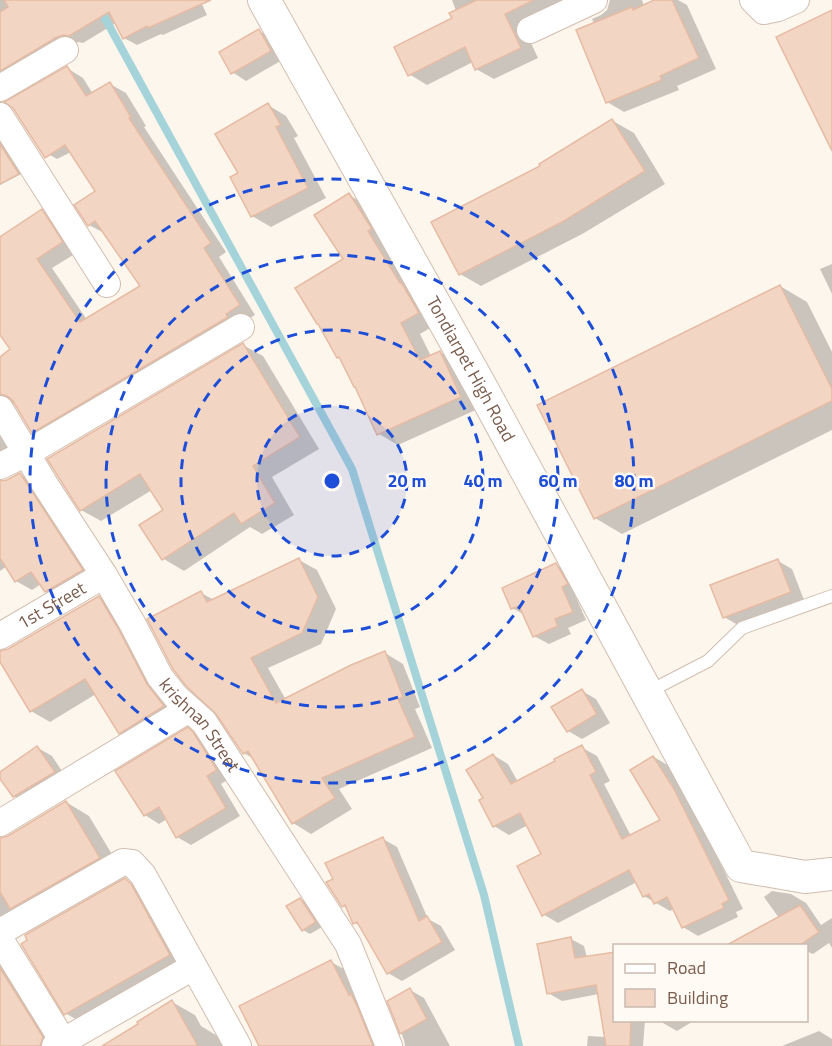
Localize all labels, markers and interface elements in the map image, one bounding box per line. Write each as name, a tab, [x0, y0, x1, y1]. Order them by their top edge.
street label: Tondiarpet High Road	[420, 291, 522, 446]
text: 20 m	[387, 467, 427, 494]
text: 40 m	[463, 467, 503, 494]
text: 60 m	[538, 467, 578, 494]
text: 80 m	[614, 467, 654, 494]
centre of rings	[322, 471, 342, 491]
street label: 1st Street	[12, 574, 91, 636]
street label: krishnan Street	[153, 672, 247, 778]
legend	[613, 944, 808, 1022]
text: Road	[667, 954, 706, 981]
text: Building	[667, 984, 728, 1011]

